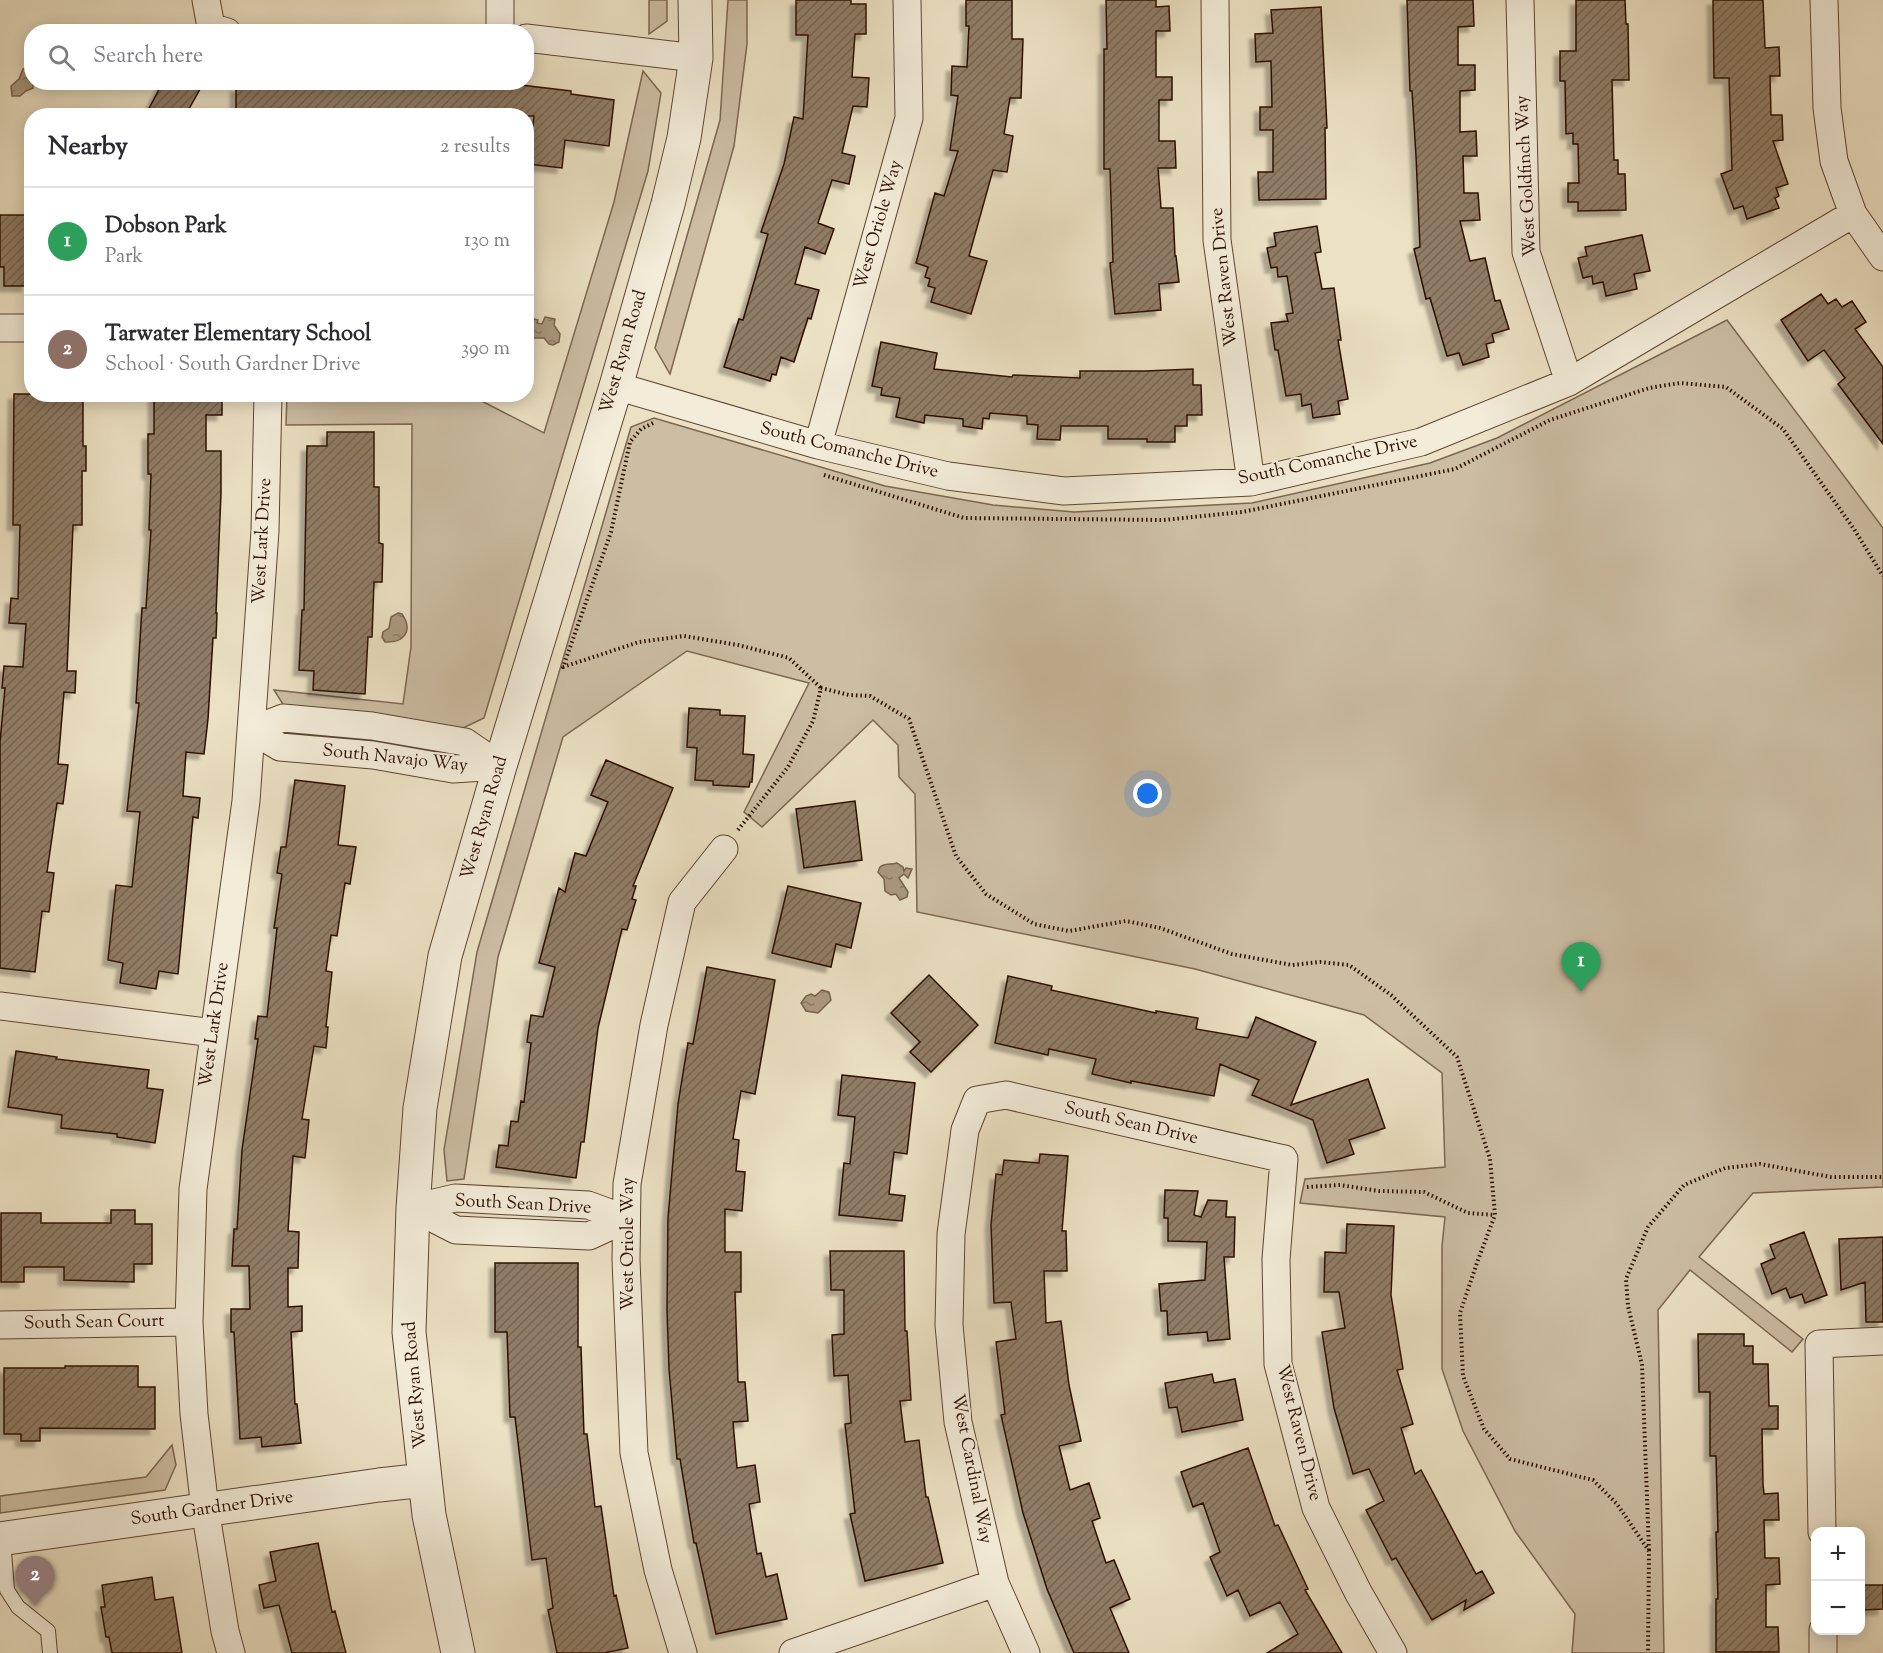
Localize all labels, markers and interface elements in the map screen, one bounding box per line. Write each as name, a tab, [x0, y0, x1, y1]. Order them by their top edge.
search box	[24, 24, 534, 90]
icon: search	[45, 41, 78, 74]
text: Search here	[93, 41, 203, 73]
street label: West Goldfinch Way	[1510, 94, 1544, 257]
text: Nearby	[48, 129, 128, 166]
text: 2 results	[440, 133, 510, 162]
street label: West Oriole Way	[848, 157, 910, 293]
street label: West Raven Drive	[1205, 206, 1245, 348]
text: Dobson Park	[105, 211, 227, 243]
text: 1	[64, 227, 71, 256]
text: 130 m	[464, 227, 510, 256]
text: Park	[105, 243, 143, 272]
street label: West Ryan Road	[594, 287, 654, 417]
text: Tarwater Elementary School	[105, 319, 371, 351]
text: 2	[63, 335, 72, 364]
text: 390 m	[461, 335, 510, 364]
text: School · South Gardner Drive	[105, 351, 360, 380]
street label: South Comanche Drive	[757, 416, 941, 486]
street label: South Comanche Drive	[1236, 429, 1420, 493]
street label: West Lark Drive	[247, 477, 279, 605]
street label: South Navajo Way	[321, 738, 469, 780]
street label: West Ryan Road	[455, 753, 515, 883]
your location	[1133, 779, 1162, 808]
pin: 1	[1562, 942, 1600, 992]
street label: West Lark Drive	[193, 961, 237, 1089]
street label: South Sean Drive	[1061, 1096, 1201, 1152]
street label: West Oriole Way	[616, 1177, 642, 1311]
street label: South Sean Drive	[454, 1188, 592, 1222]
street label: South Sean Court	[24, 1309, 164, 1337]
street label: West Ryan Road	[397, 1320, 435, 1450]
street label: West Raven Drive	[1268, 1362, 1328, 1504]
street label: West Cardinal Way	[944, 1392, 998, 1546]
street label: South Gardner Drive	[129, 1485, 295, 1533]
map controls	[1811, 1527, 1865, 1635]
button: +	[1811, 1527, 1865, 1581]
pin: 2	[15, 1556, 54, 1606]
button: −	[1811, 1581, 1865, 1635]

